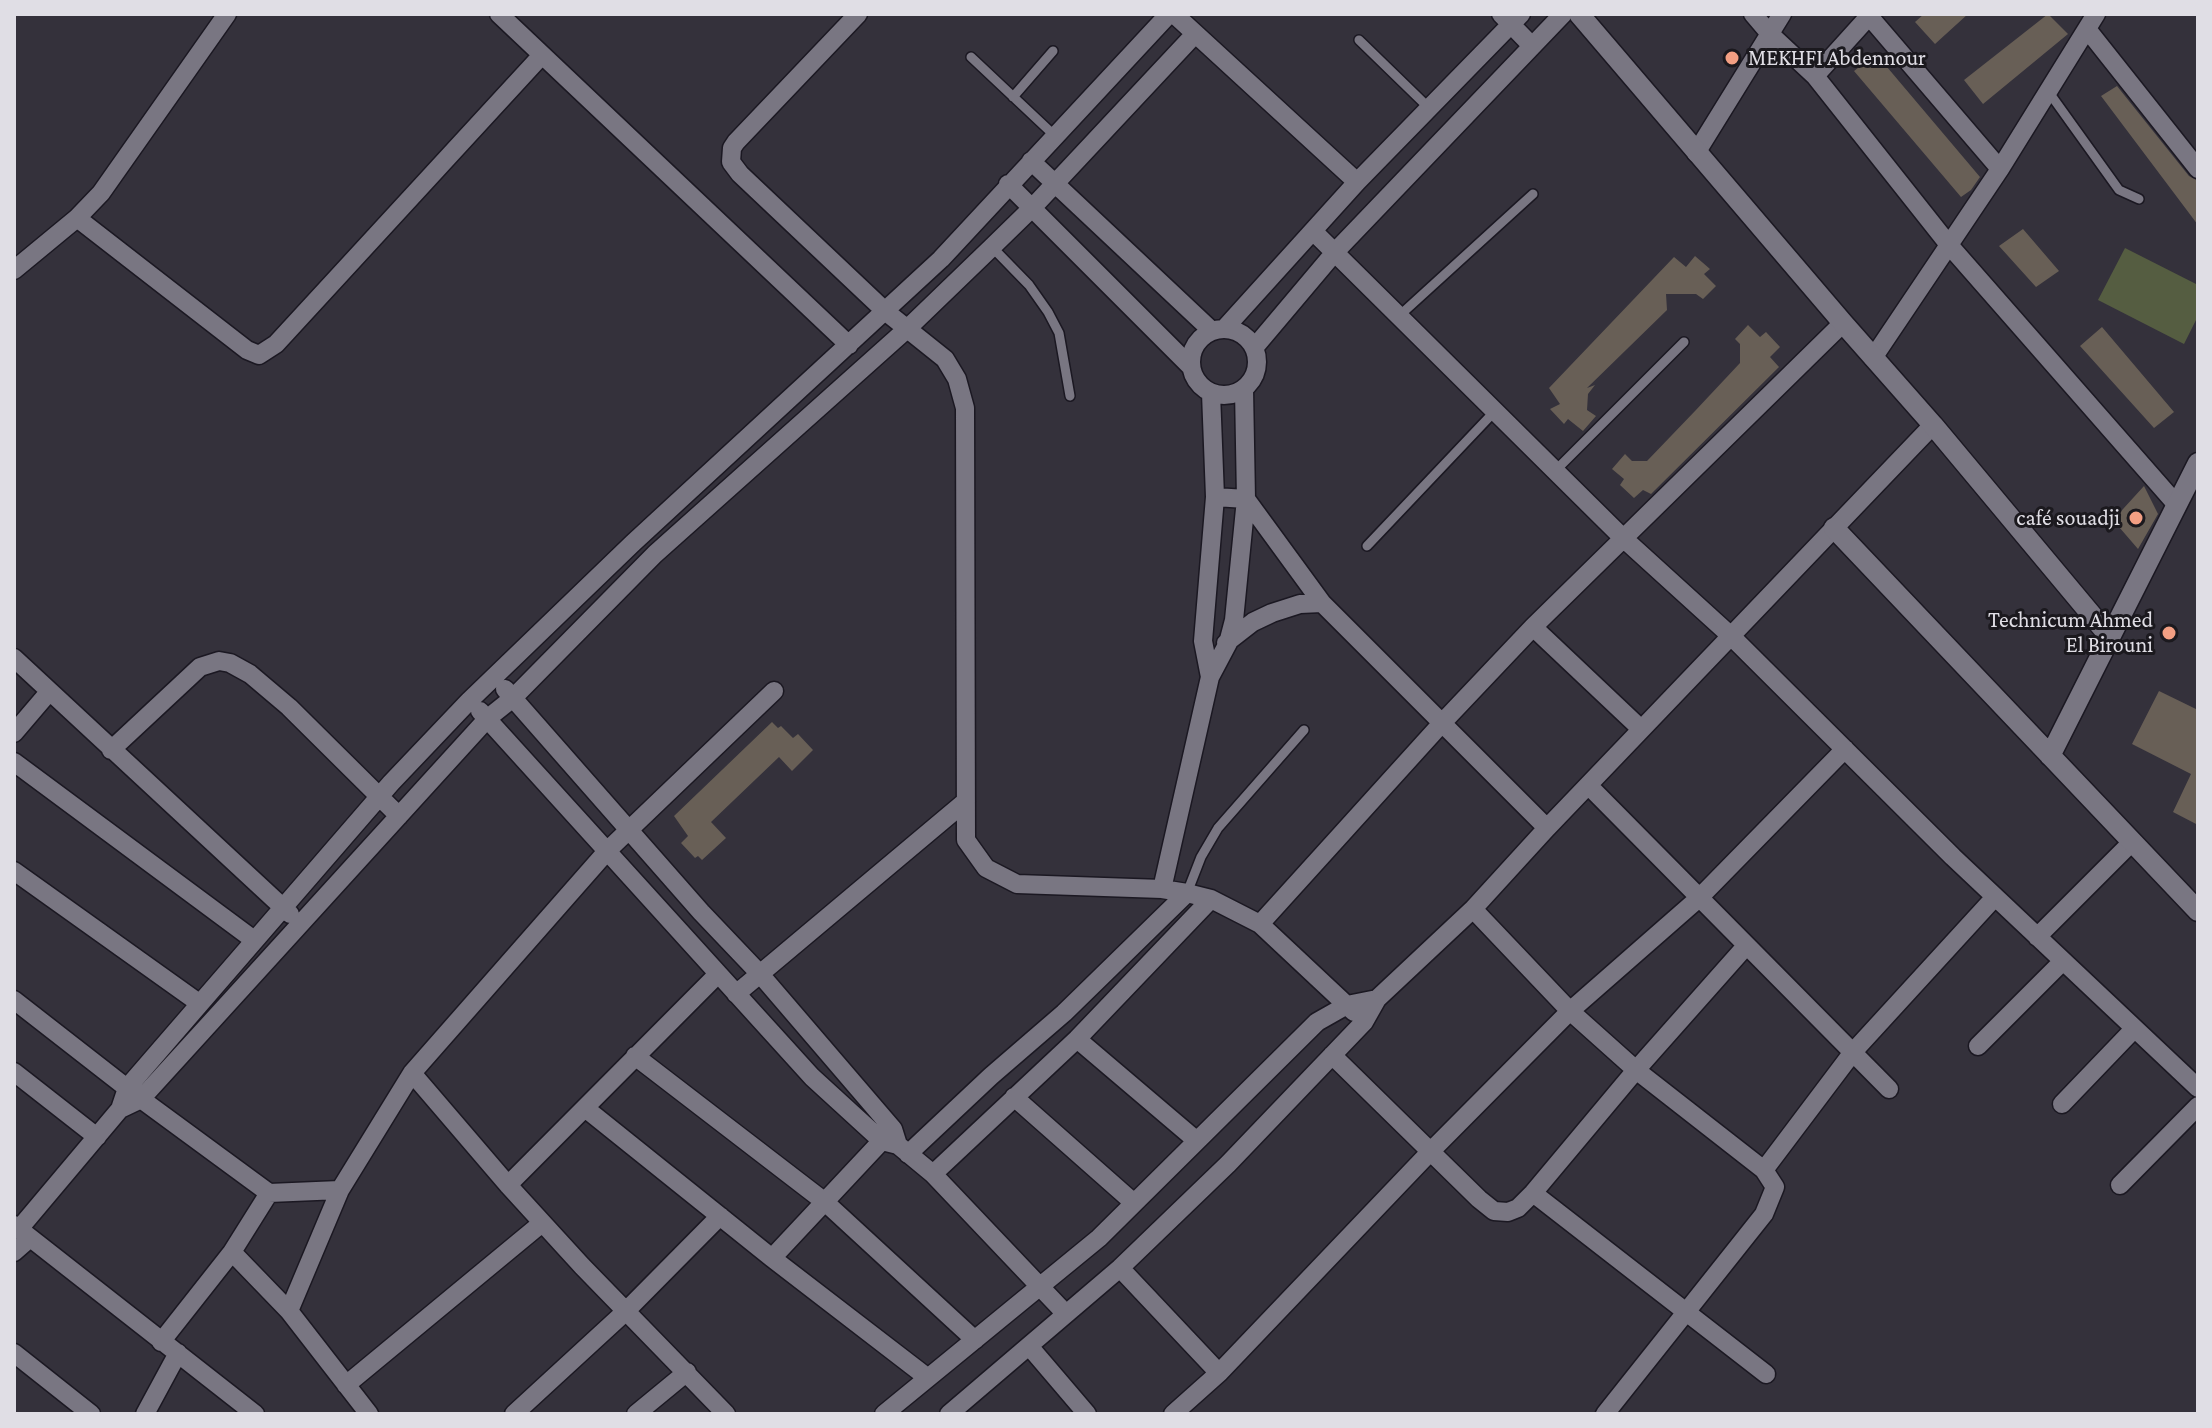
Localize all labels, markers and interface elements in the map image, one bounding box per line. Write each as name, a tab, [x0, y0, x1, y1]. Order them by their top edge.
place label: MEKHFI Abdennour	[1748, 45, 1926, 71]
marker: MEKHFI Abdennour	[1723, 49, 1741, 67]
place label: café souadji	[2016, 505, 2120, 531]
marker: café souadji	[2127, 509, 2145, 527]
place label: Technicum Ahmed El Birouni	[1988, 607, 2153, 658]
marker: Technicum Ahmed El Birouni	[2160, 624, 2178, 642]

